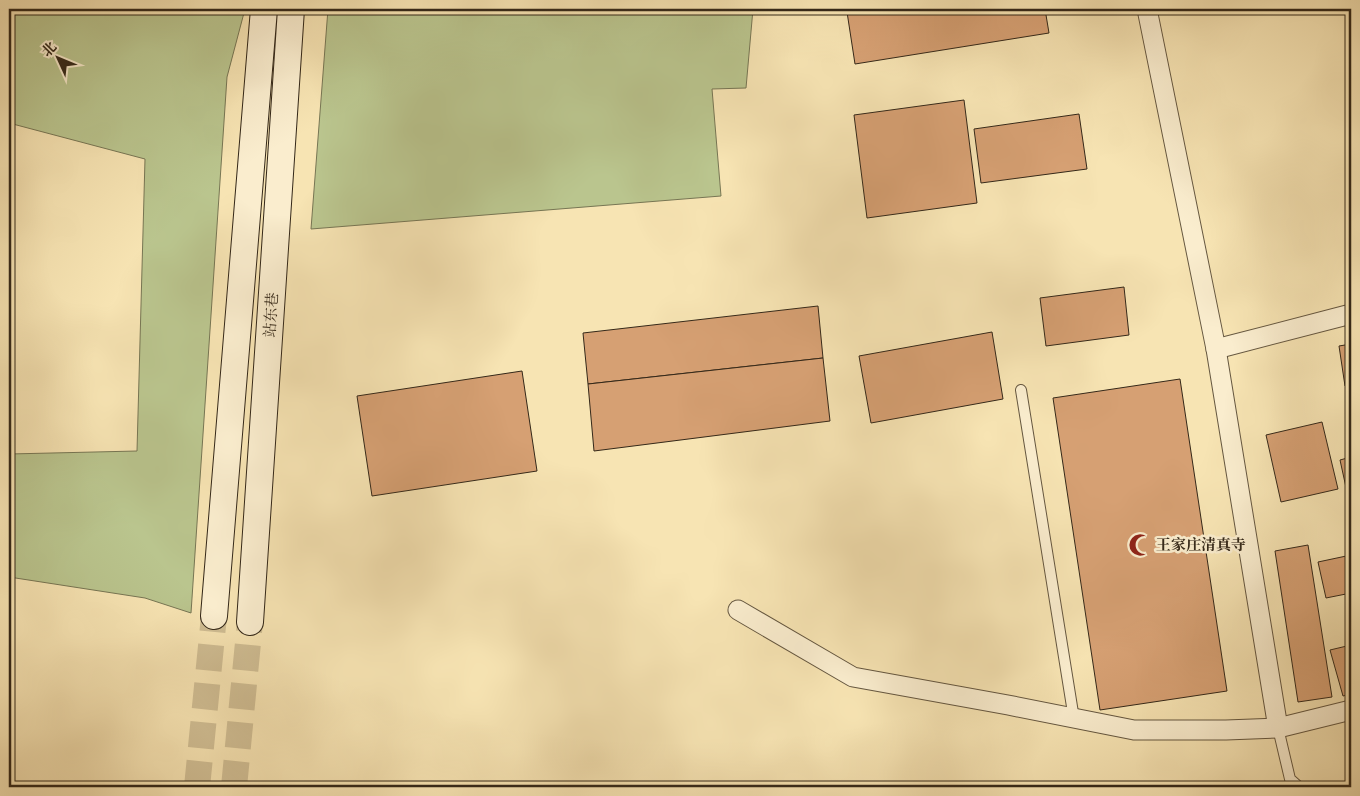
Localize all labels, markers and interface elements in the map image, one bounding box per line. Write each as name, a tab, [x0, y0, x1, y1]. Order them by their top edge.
north arrow	[32, 32, 82, 82]
text: 北	[38, 38, 61, 61]
street label: 站东巷	[260, 292, 283, 338]
mosque icon: 王家庄清真寺	[1127, 532, 1153, 558]
place label: 王家庄清真寺	[1156, 536, 1246, 555]

